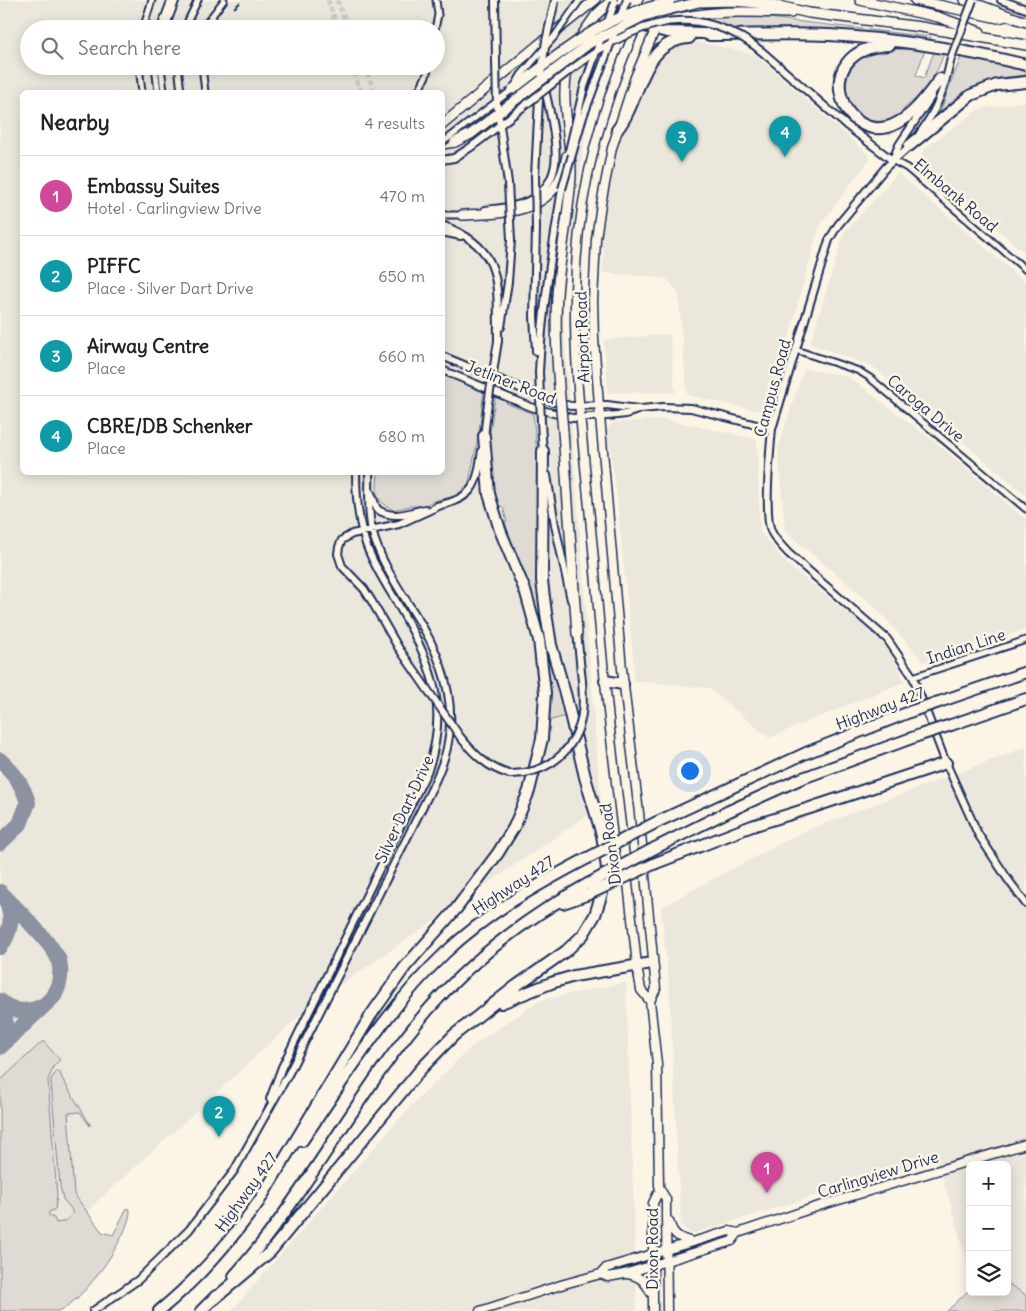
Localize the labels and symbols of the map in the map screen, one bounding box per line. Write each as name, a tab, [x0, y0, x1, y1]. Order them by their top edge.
pin: 4	[769, 116, 801, 157]
pin: 3	[666, 121, 698, 162]
street label: Elmbank Road	[910, 154, 1002, 236]
street label: Airport Road	[570, 291, 594, 383]
street label: Campus Road	[749, 337, 795, 439]
street label: Jetliner Road	[463, 356, 559, 408]
street label: Caroga Drive	[883, 370, 969, 446]
street label: Indian Line	[924, 624, 1008, 668]
street label: Highway 427	[833, 682, 927, 734]
street label: Silver Dart Drive	[370, 752, 438, 866]
your location	[677, 758, 703, 784]
street label: Dixon Road	[595, 802, 625, 886]
street label: Highway 427	[468, 851, 558, 919]
pin: 2	[203, 1096, 235, 1137]
street label: Carlingview Drive	[815, 1146, 941, 1202]
street label: Highway 427	[210, 1148, 282, 1236]
pin: 1	[751, 1152, 783, 1193]
street label: Dixon Road	[642, 1208, 662, 1290]

